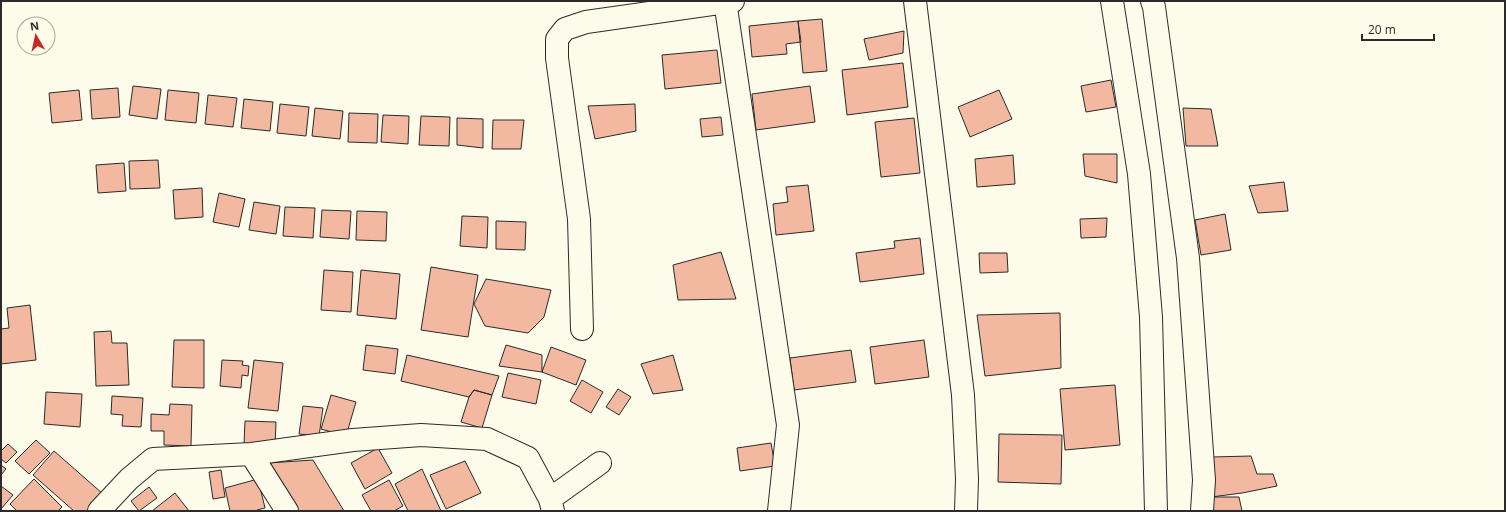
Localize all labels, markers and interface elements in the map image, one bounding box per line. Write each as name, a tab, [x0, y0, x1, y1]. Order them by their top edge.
north arrow	[16, 16, 56, 56]
scale bar	[1362, 16, 1434, 42]
text: N	[29, 18, 40, 34]
text: 20 m	[1368, 21, 1396, 38]

